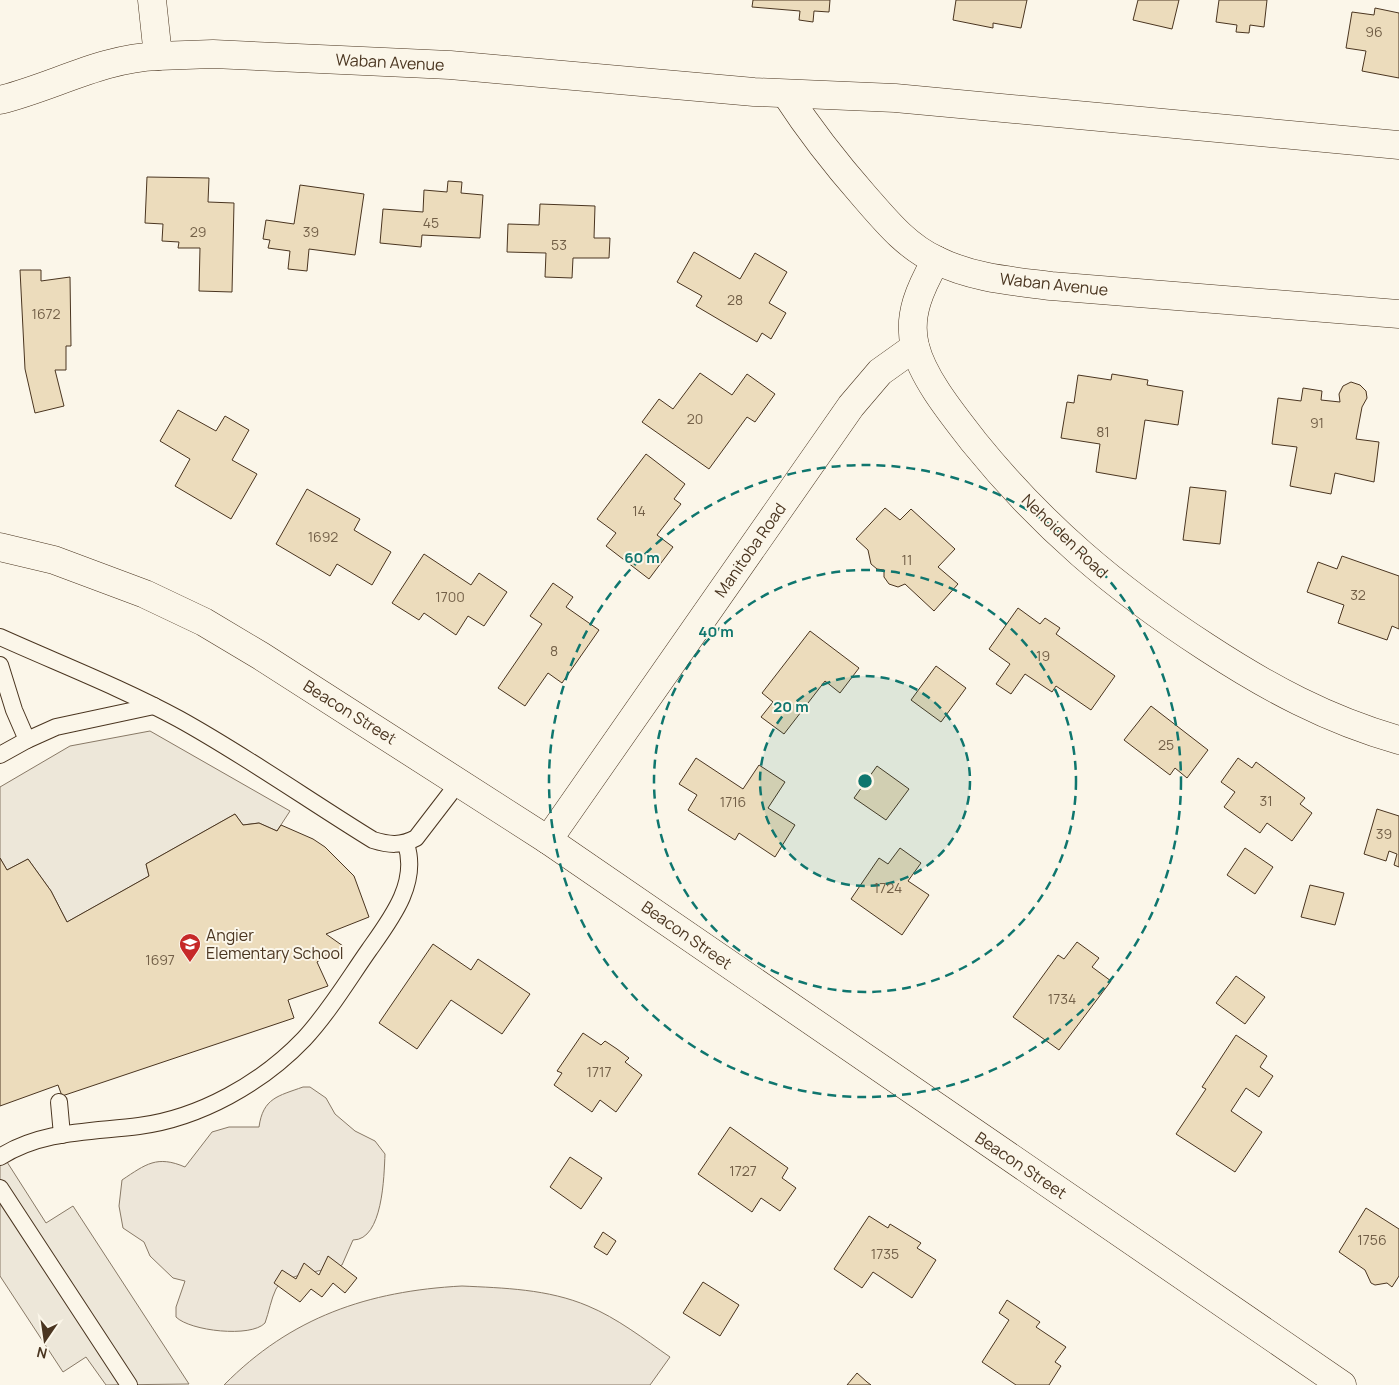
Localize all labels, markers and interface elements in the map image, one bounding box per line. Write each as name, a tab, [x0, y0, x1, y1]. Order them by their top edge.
house number: 96	[1365, 22, 1383, 41]
street label: Waban Avenue	[335, 48, 445, 76]
house number: 45	[423, 213, 439, 232]
house number: 29	[190, 222, 206, 241]
house number: 39	[303, 222, 319, 241]
house number: 53	[551, 235, 567, 254]
street label: Waban Avenue	[999, 267, 1109, 301]
house number: 28	[727, 290, 743, 309]
house number: 1672	[31, 304, 61, 323]
house number: 20	[687, 409, 703, 428]
house number: 91	[1310, 413, 1324, 432]
house number: 81	[1096, 422, 1110, 441]
street label: Nehoiden Road	[1017, 489, 1113, 583]
street label: Manitoba Road	[709, 498, 791, 602]
house number: 14	[632, 501, 646, 520]
house number: 1692	[308, 527, 338, 546]
text: 60 m	[624, 547, 660, 568]
house number: 11	[902, 550, 912, 569]
house number: 32	[1350, 585, 1366, 604]
house number: 1700	[435, 587, 465, 606]
text: 40 m	[698, 621, 734, 642]
house number: 8	[550, 641, 558, 660]
house number: 19	[1036, 646, 1050, 665]
street label: Beacon Street	[299, 675, 401, 749]
text: 20 m	[773, 696, 809, 717]
house number: 25	[1158, 735, 1174, 754]
centre of rings	[856, 772, 874, 790]
house number: 31	[1259, 791, 1273, 810]
house number: 1716	[720, 792, 746, 811]
house number: 39	[1376, 824, 1392, 843]
house number: 1724	[874, 878, 902, 897]
street label: Beacon Street	[637, 896, 737, 974]
place label: Angier Elementary School	[206, 924, 344, 964]
school or university icon: Angier Elementary School	[178, 932, 202, 963]
house number: 1697	[145, 950, 175, 969]
house number: 1734	[1048, 989, 1076, 1008]
house number: 1717	[587, 1062, 611, 1081]
street label: Beacon Street	[971, 1126, 1071, 1204]
house number: 1727	[729, 1161, 757, 1180]
house number: 1756	[1357, 1230, 1387, 1249]
house number: 1735	[871, 1244, 899, 1263]
north arrow	[20, 1315, 70, 1365]
text: N	[35, 1343, 49, 1364]

